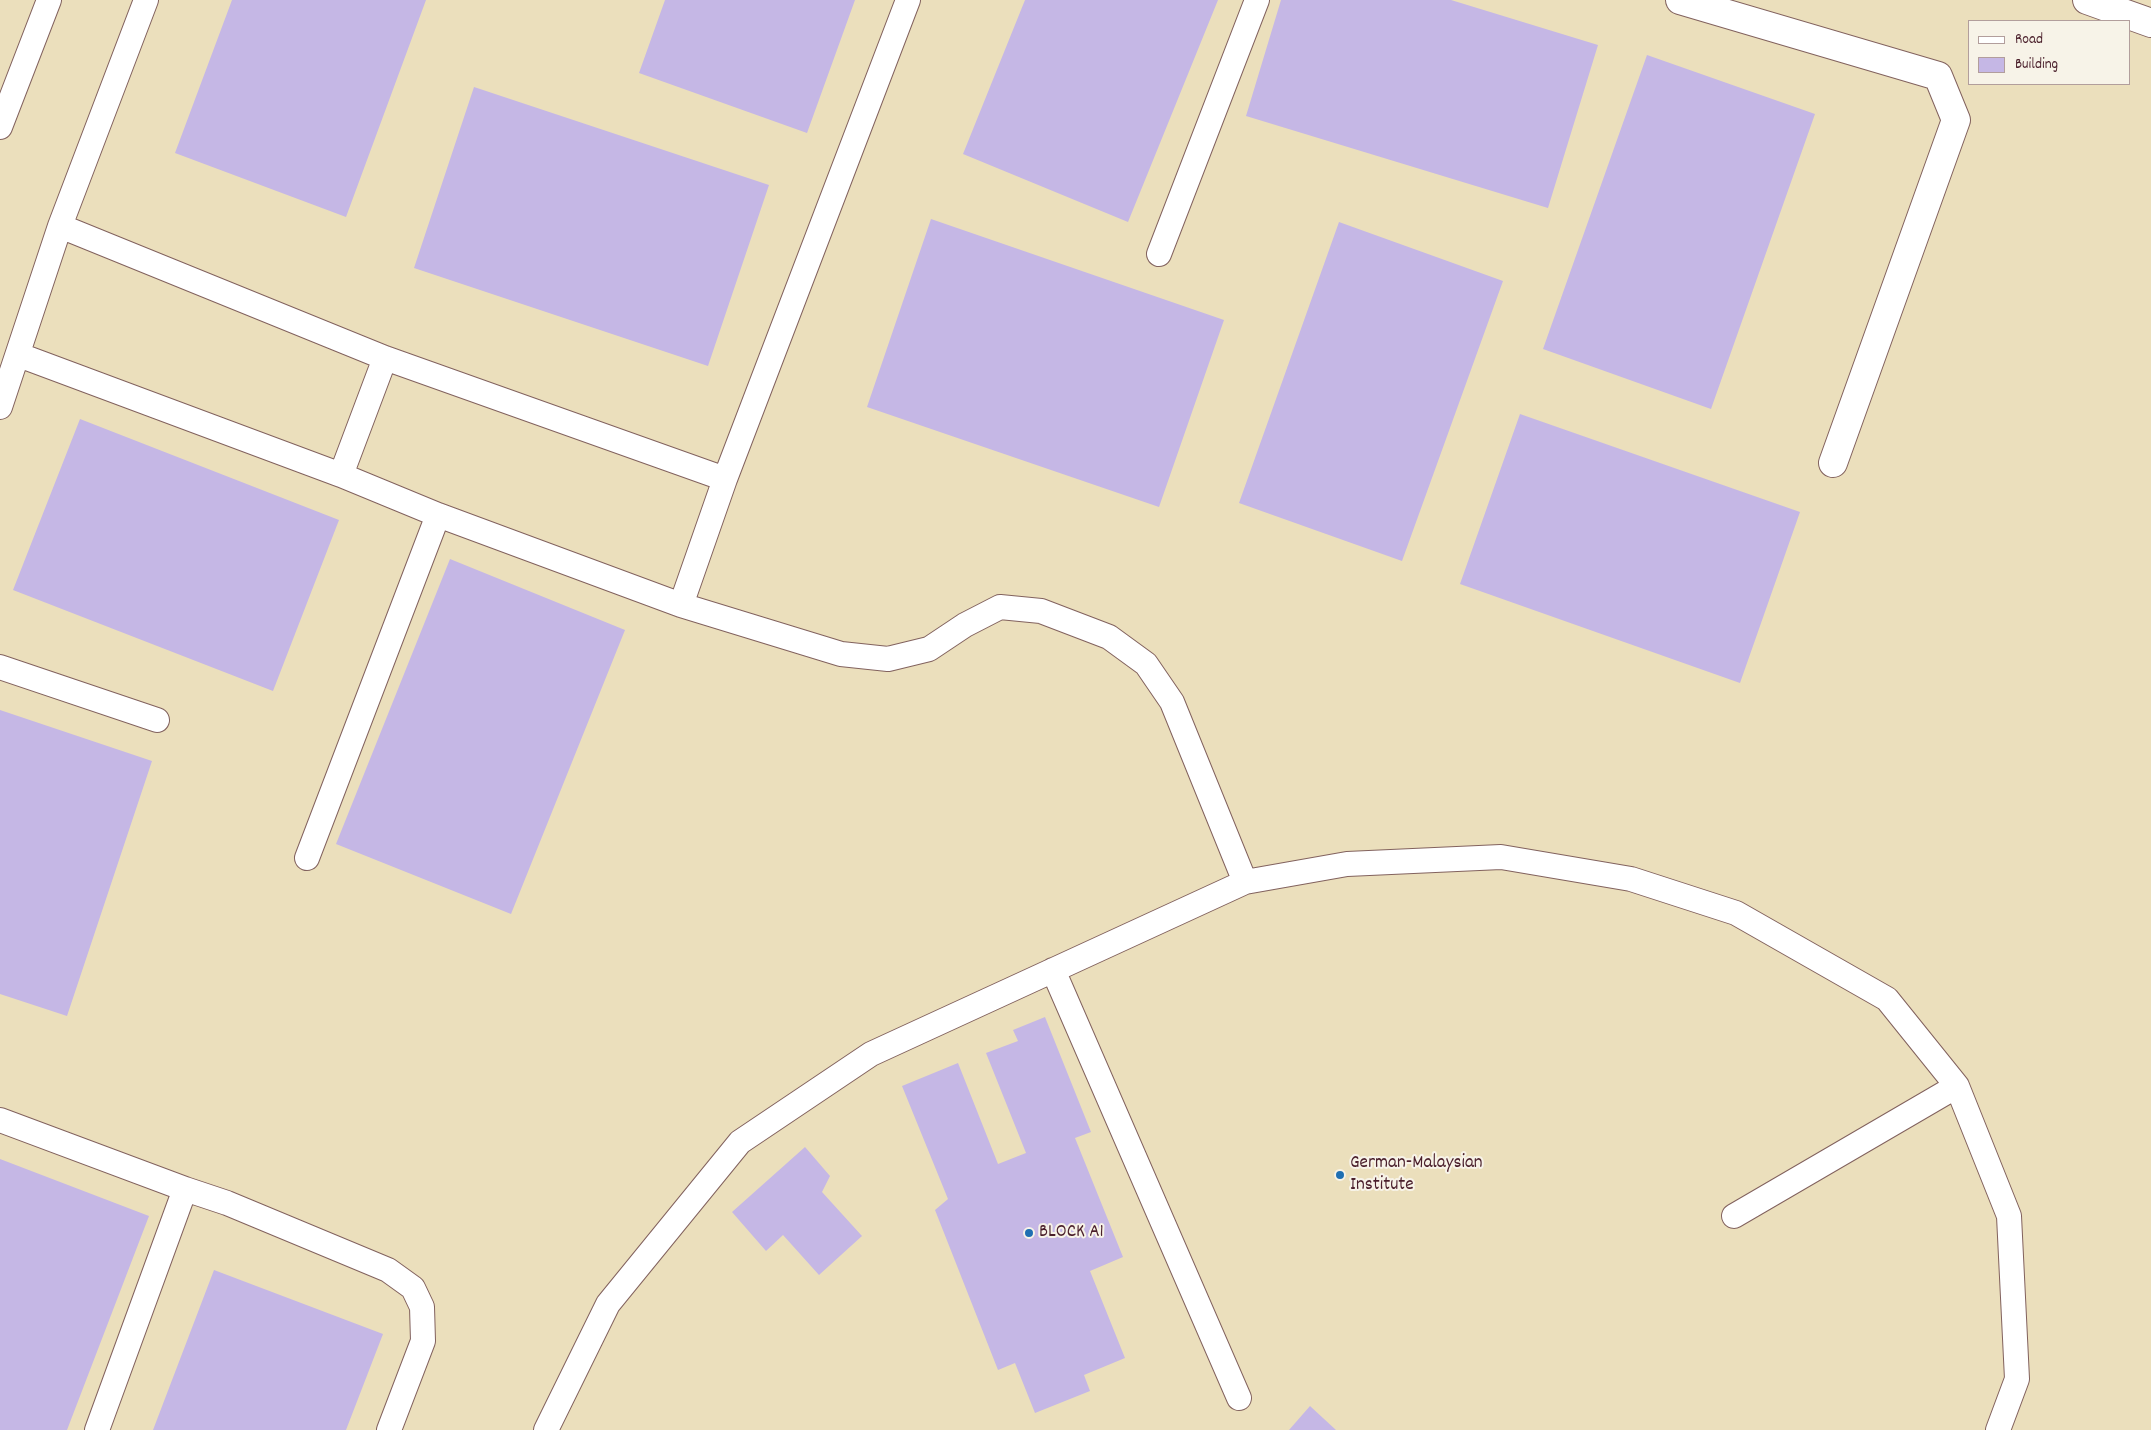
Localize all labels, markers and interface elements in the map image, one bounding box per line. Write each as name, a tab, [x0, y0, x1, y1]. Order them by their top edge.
legend	[1968, 20, 2131, 85]
text: Road	[2015, 29, 2043, 51]
text: Building	[2015, 54, 2058, 76]
place label: German-Malaysian Institute	[1350, 1153, 1483, 1197]
marker: German-Malaysian Institute	[1334, 1169, 1346, 1181]
place label: BLOCK A1	[1039, 1222, 1104, 1244]
marker: BLOCK A1	[1023, 1227, 1035, 1239]

